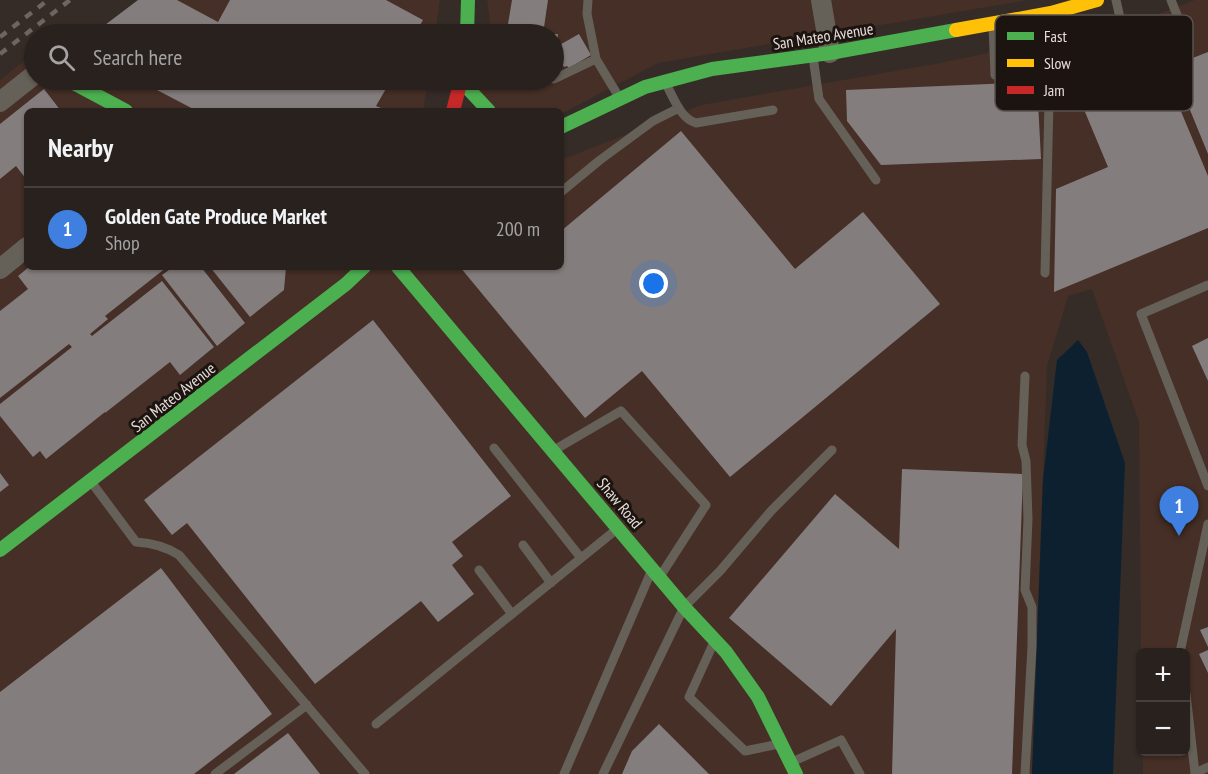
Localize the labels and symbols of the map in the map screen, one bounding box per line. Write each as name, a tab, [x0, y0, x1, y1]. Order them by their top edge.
legend	[995, 15, 1193, 111]
street label: San Mateo Avenue	[771, 18, 875, 54]
text: Fast	[1044, 26, 1067, 46]
text: Slow	[1044, 53, 1071, 73]
text: Jam	[1043, 80, 1065, 100]
your location	[639, 269, 668, 298]
street label: San Mateo Avenue	[127, 358, 219, 436]
street label: Shaw Road	[593, 474, 647, 533]
pin: 1	[1160, 486, 1198, 536]

